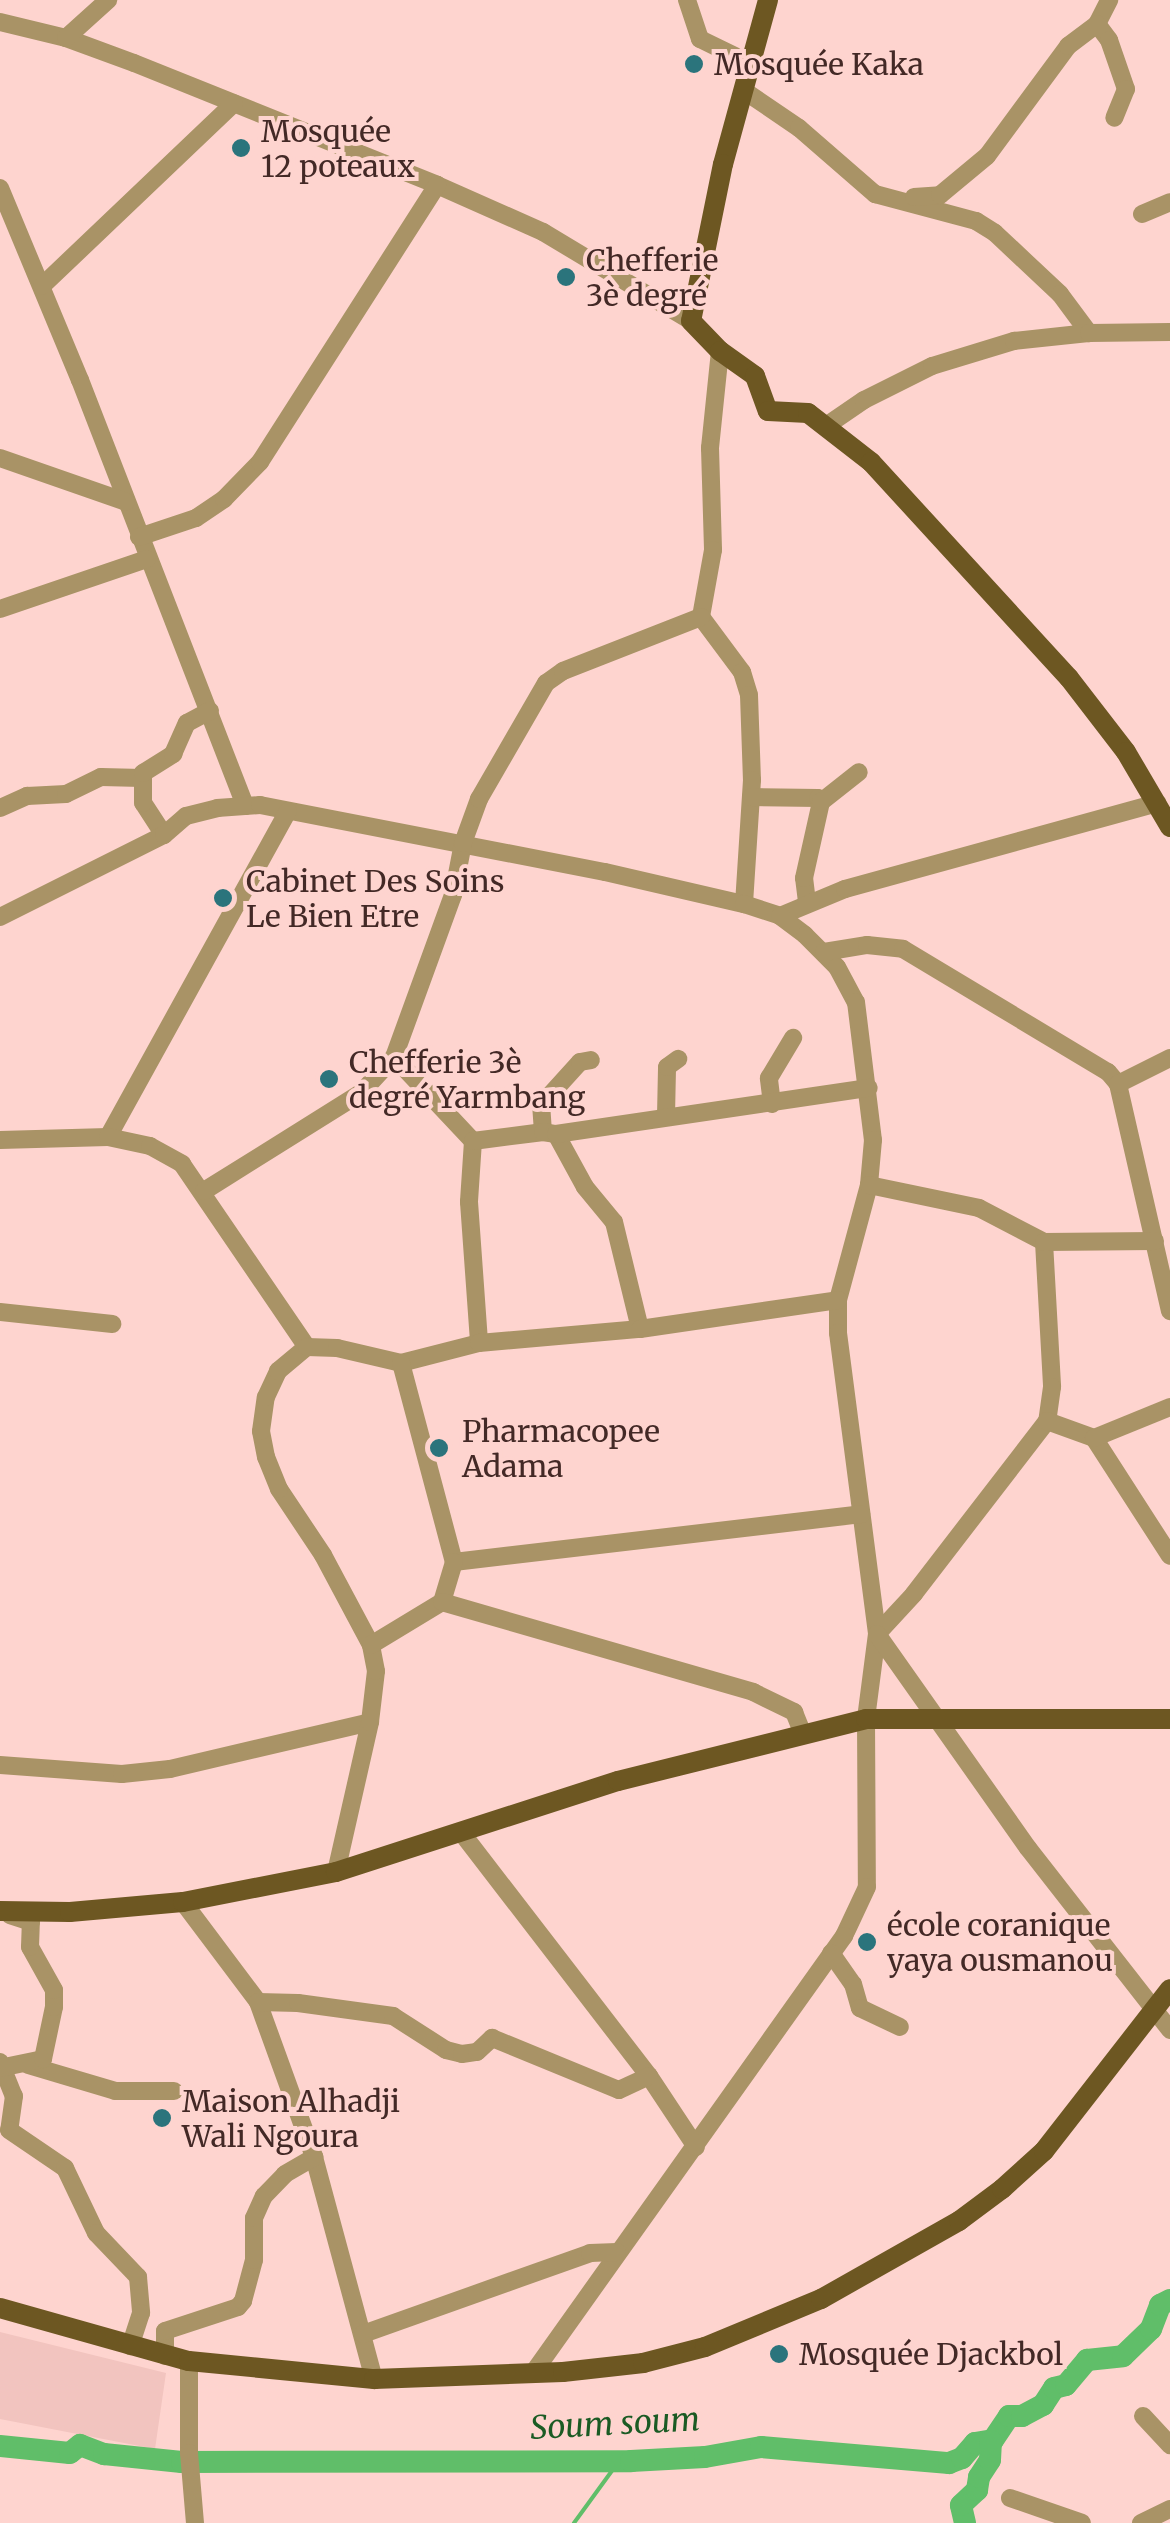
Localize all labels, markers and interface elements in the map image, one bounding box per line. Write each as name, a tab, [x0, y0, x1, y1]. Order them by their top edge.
place label: Mosquée Kaka	[714, 46, 924, 82]
marker: Mosquée Kaka	[683, 53, 705, 75]
place label: Mosquée 12 poteaux	[261, 113, 415, 184]
marker: Mosquée 12 poteaux	[230, 137, 252, 159]
place label: Chefferie 3è degré	[586, 242, 718, 312]
marker: Chefferie 3è degré	[555, 266, 577, 288]
place label: Cabinet Des Soins Le Bien Etre	[246, 863, 504, 934]
marker: Cabinet Des Soins Le Bien Etre	[210, 885, 236, 911]
place label: Chefferie 3è degré Yarmbang	[349, 1044, 585, 1114]
marker: Chefferie 3è degré Yarmbang	[318, 1068, 340, 1090]
place label: Pharmacopee Adama	[462, 1413, 660, 1484]
marker: Pharmacopee Adama	[426, 1435, 452, 1461]
place label: école coranique yaya ousmanou	[887, 1907, 1113, 1978]
marker: école coranique yaya ousmanou	[856, 1931, 878, 1953]
place label: Maison Alhadji Wali Ngoura	[182, 2083, 400, 2154]
marker: Maison Alhadji Wali Ngoura	[151, 2107, 173, 2129]
place label: Mosquée Djackbol	[799, 2336, 1063, 2372]
marker: Mosquée Djackbol	[768, 2343, 790, 2365]
water label: Soum soum	[529, 2400, 701, 2448]

